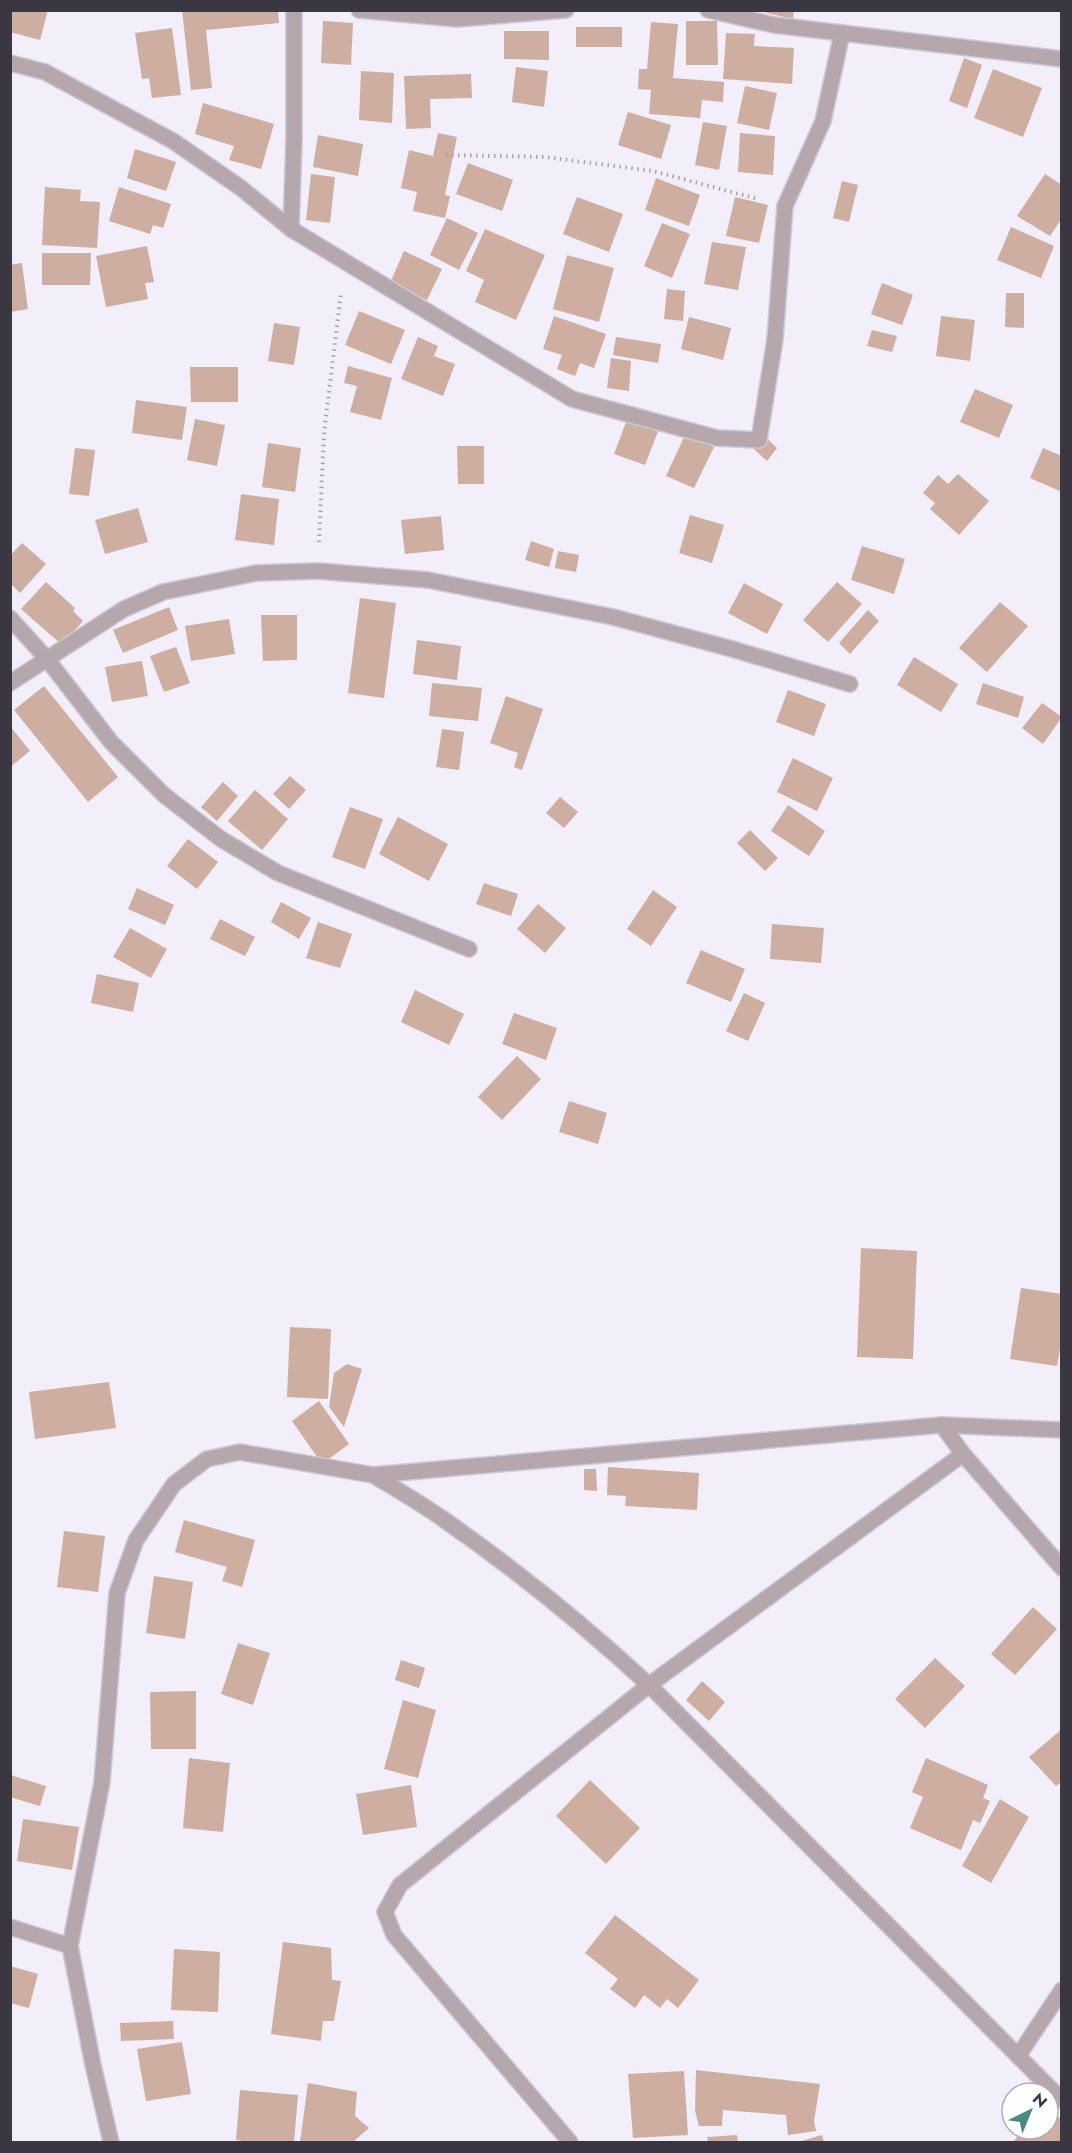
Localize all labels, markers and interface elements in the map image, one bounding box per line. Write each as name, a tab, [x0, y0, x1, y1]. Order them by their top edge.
north arrow	[1000, 2081, 1060, 2141]
text: N	[1027, 2088, 1052, 2113]

